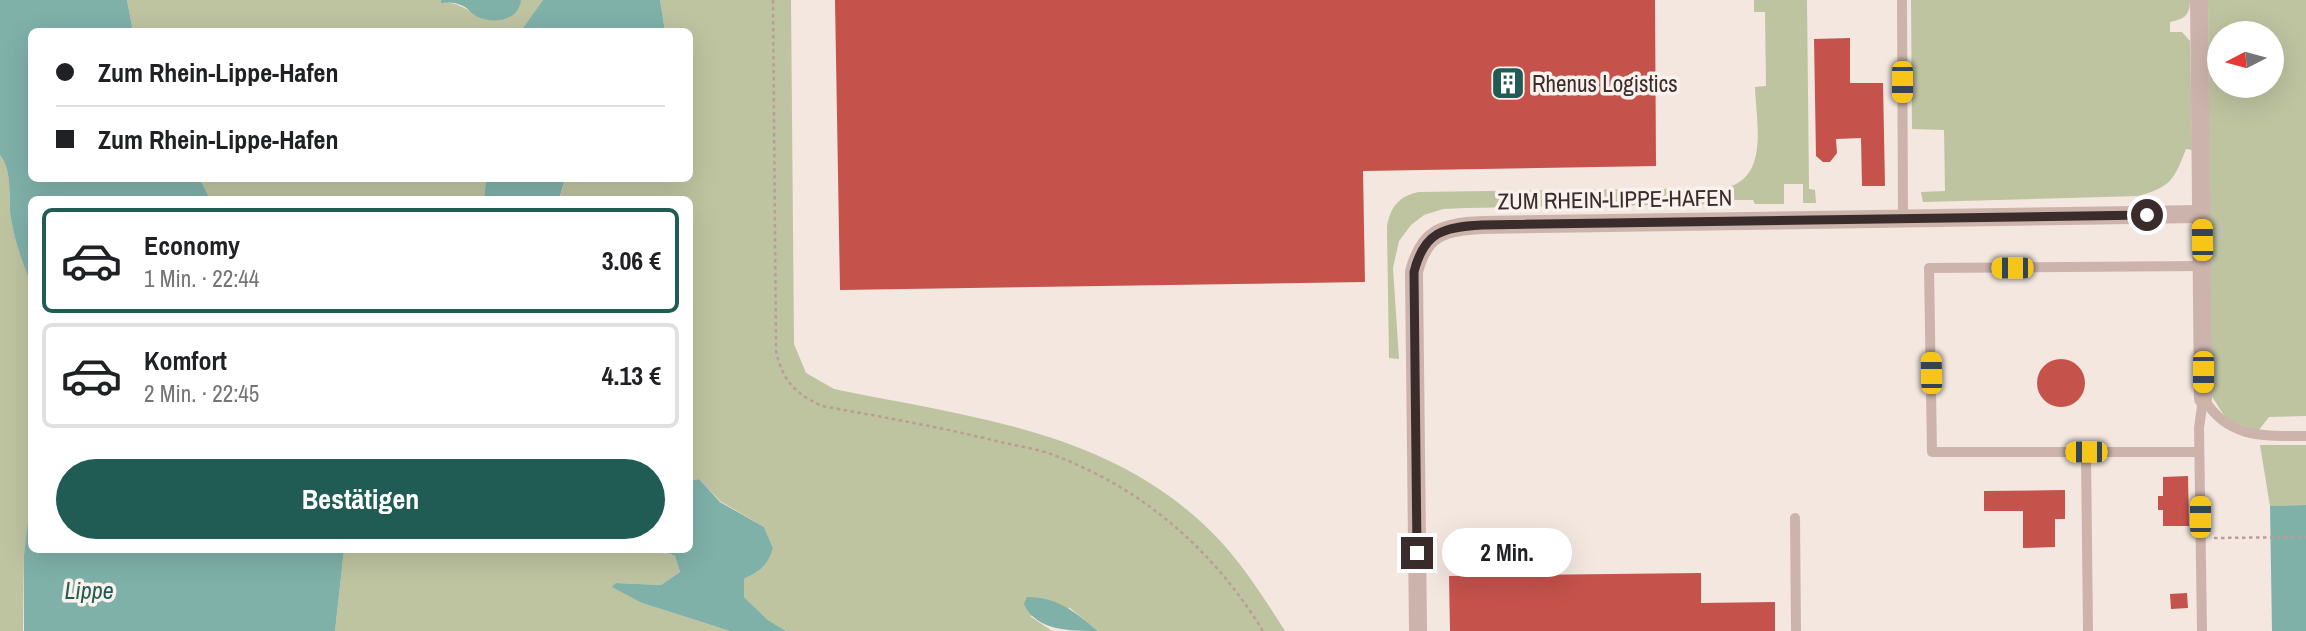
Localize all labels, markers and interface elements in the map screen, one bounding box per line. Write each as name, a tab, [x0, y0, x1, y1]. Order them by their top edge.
north arrow	[2207, 21, 2284, 98]
map controls	[2207, 21, 2284, 98]
text: Zum Rhein-Lippe-Hafen	[98, 55, 338, 90]
car	[1892, 61, 1913, 103]
building icon: Rhenus Logistics	[1489, 64, 1527, 102]
place label: Rhenus Logistics	[1532, 68, 1678, 99]
text: Zum Rhein-Lippe-Hafen	[98, 122, 338, 157]
street label: ZUM RHEIN-LIPPE-HAFEN	[1497, 181, 1733, 217]
route start	[2131, 199, 2163, 231]
car	[2192, 219, 2213, 261]
text: Economy	[144, 228, 240, 263]
icon: car	[60, 229, 123, 292]
text: 3.06 €	[602, 243, 661, 278]
car	[1992, 258, 2034, 279]
text: 1 Min. · 22:44	[144, 263, 259, 294]
text: Komfort	[144, 343, 227, 378]
icon: car	[60, 344, 123, 407]
car	[2193, 351, 2214, 393]
car	[1921, 352, 1942, 394]
text: 4.13 €	[602, 358, 661, 393]
text: 2 Min. · 22:45	[144, 378, 259, 409]
car	[2066, 442, 2108, 463]
button: Bestätigen	[56, 459, 665, 539]
car	[2190, 496, 2211, 538]
callout: 2 Min.	[1442, 528, 1571, 578]
route end	[1401, 537, 1433, 569]
text: 2 Min.	[1480, 537, 1534, 568]
water label: Lippe	[64, 574, 114, 606]

